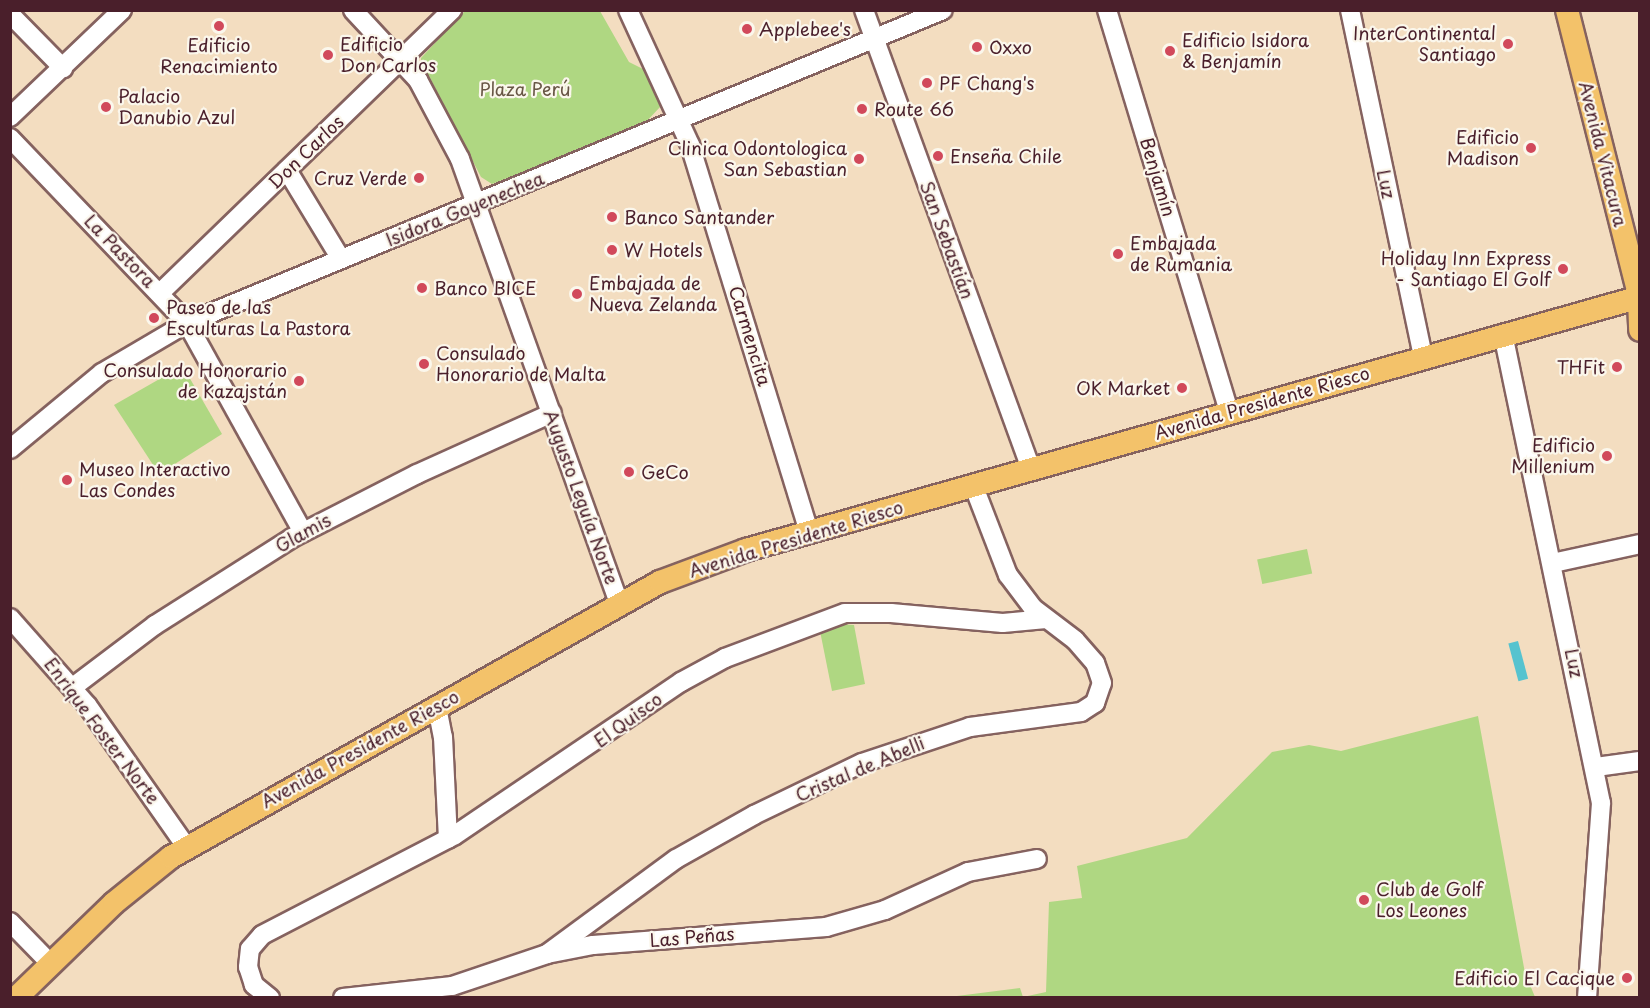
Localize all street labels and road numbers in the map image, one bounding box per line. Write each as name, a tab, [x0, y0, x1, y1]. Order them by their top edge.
street label: Avenida Vitacura	[1575, 79, 1631, 229]
street label: Don Carlos	[264, 111, 348, 193]
street label: Benjamín	[1136, 135, 1180, 219]
street label: Isidora Goyenechea	[383, 167, 547, 251]
street label: Luz	[1372, 167, 1400, 201]
street label: San Sebastián	[916, 179, 978, 301]
street label: La Pastora	[80, 210, 160, 292]
street label: Carmencita	[725, 283, 775, 389]
street label: Avenida Presidente Riesco	[1151, 362, 1373, 444]
street label: Augusto Leguía Norte	[539, 406, 623, 588]
street label: Avenida Presidente Riesco	[686, 496, 906, 582]
street label: Glamis	[271, 509, 335, 557]
street label: Luz	[1560, 646, 1588, 680]
street label: Enrique Foster Norte	[39, 653, 165, 809]
street label: Avenida Presidente Riesco	[257, 685, 463, 813]
street label: El Quisco	[589, 688, 667, 752]
street label: Cristal de Abelli	[792, 732, 928, 806]
street label: Las Peñas	[648, 923, 736, 951]

